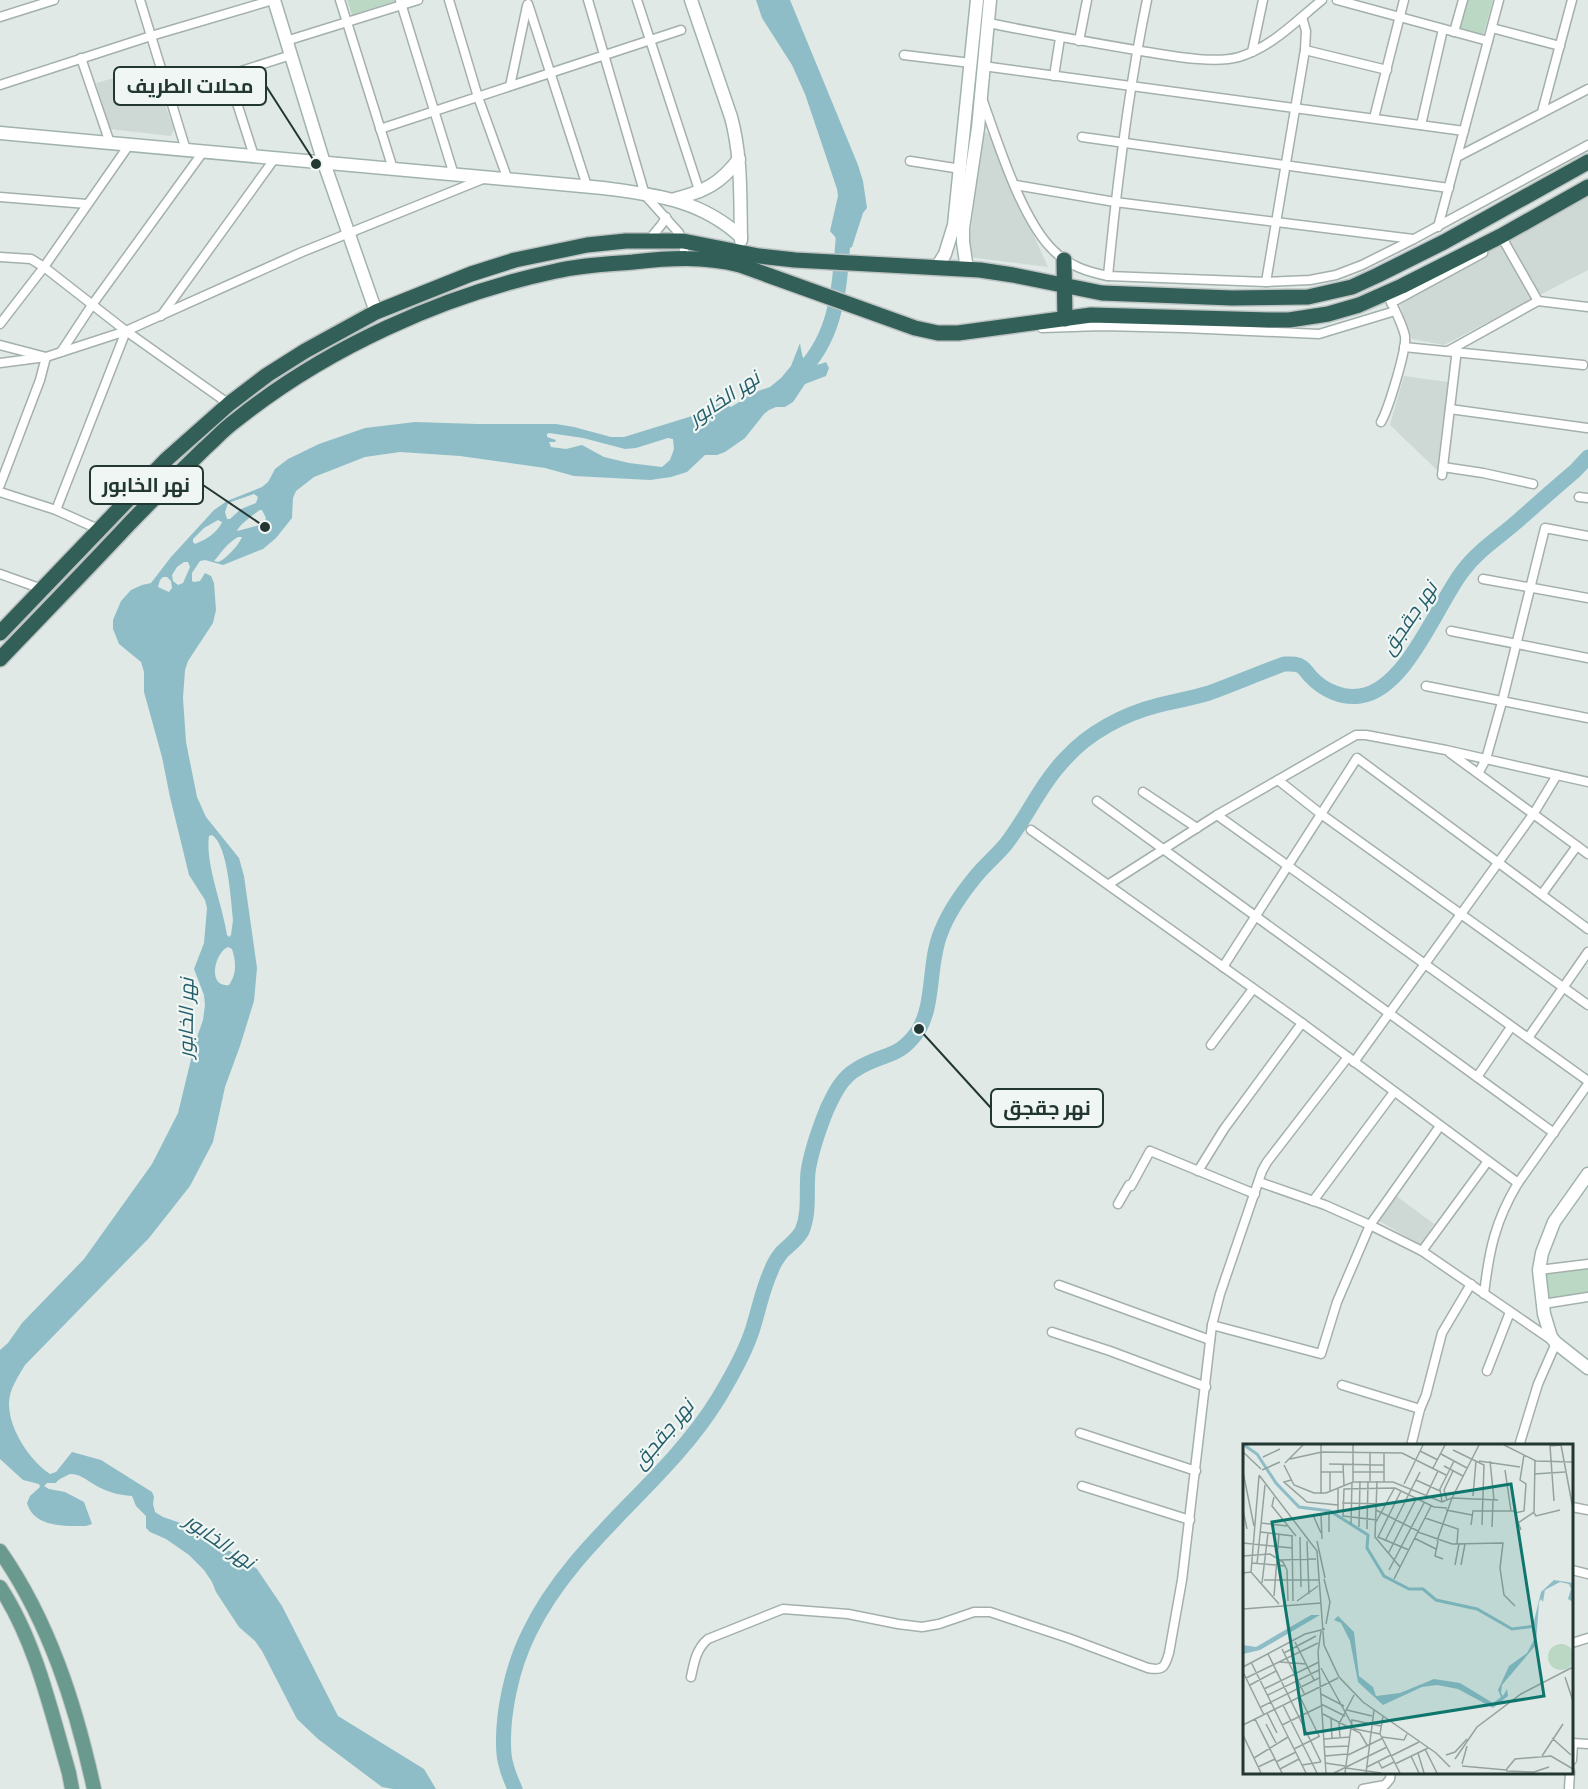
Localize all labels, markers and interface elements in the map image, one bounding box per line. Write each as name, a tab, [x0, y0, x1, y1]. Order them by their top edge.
callout: محلات الطريف	[114, 67, 266, 105]
text: محلات الطريف	[126, 74, 254, 98]
water label: نهر الخابور	[682, 364, 766, 432]
callout: نهر الخابور	[90, 466, 203, 504]
text: نهر الخابور	[101, 473, 190, 498]
water label: نهر جقجق	[1376, 575, 1444, 660]
water label: نهر الخابور	[173, 975, 199, 1061]
callout: نهر جقجق	[991, 1089, 1103, 1127]
text: نهر جقجق	[1003, 1096, 1091, 1121]
water label: نهر جقجق	[627, 1392, 701, 1474]
inset map	[1243, 1444, 1573, 1774]
water label: نهر الخابور	[178, 1506, 262, 1575]

